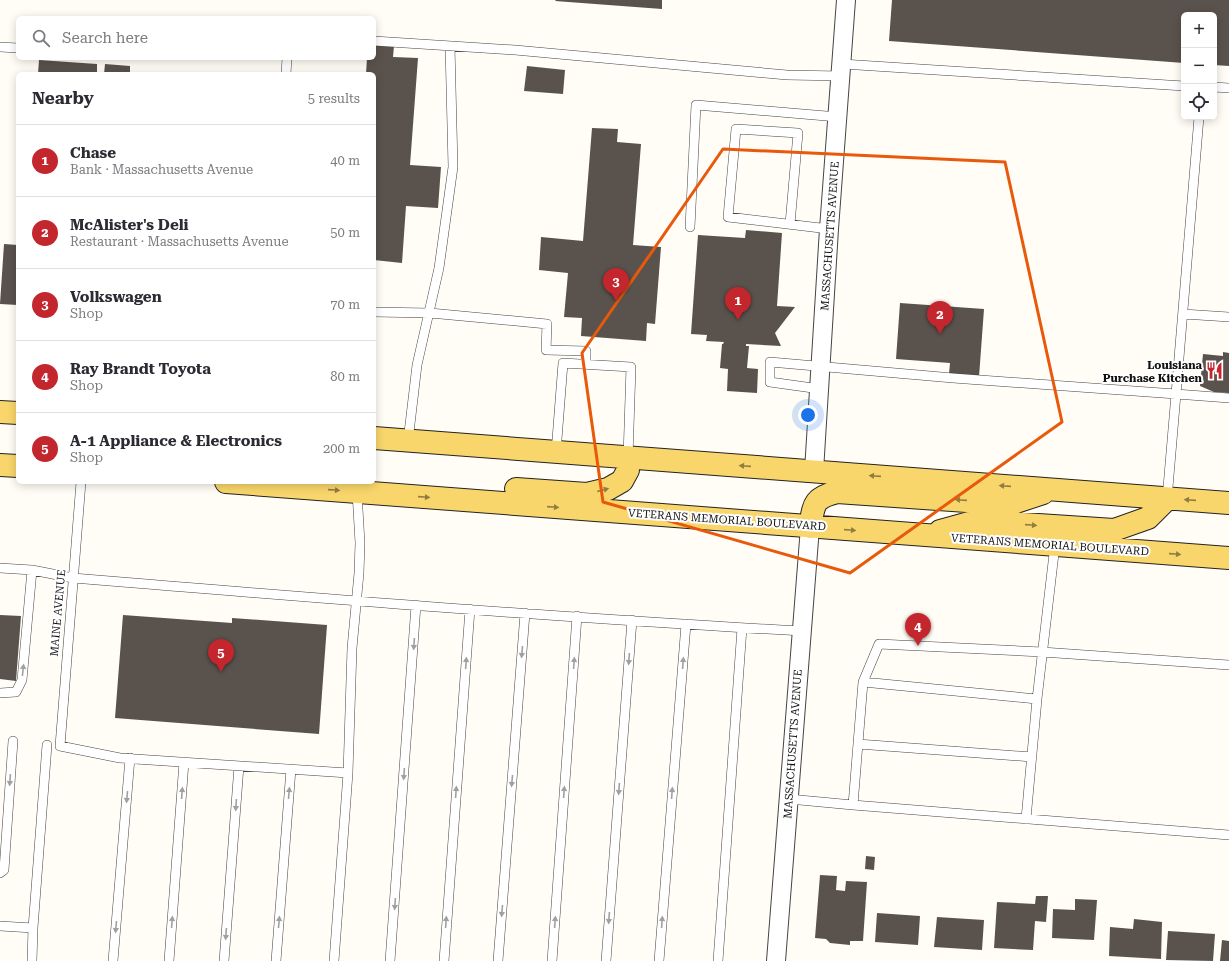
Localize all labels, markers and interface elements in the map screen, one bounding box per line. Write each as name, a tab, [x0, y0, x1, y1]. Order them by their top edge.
map controls	[1181, 12, 1217, 120]
button: +	[1181, 12, 1217, 48]
search box	[16, 16, 376, 60]
icon: search	[30, 27, 52, 49]
text: Search here	[62, 29, 148, 47]
button: −	[1181, 48, 1217, 84]
button: locate	[1181, 84, 1217, 120]
text: Nearby	[32, 88, 94, 108]
text: 5 results	[308, 91, 360, 106]
text: Chase	[70, 144, 116, 162]
text: 1	[41, 153, 49, 168]
text: 40 m	[330, 153, 360, 168]
street label: MASSACHUSETTS AVENUE	[818, 161, 842, 311]
text: Bank · Massachusetts Avenue	[70, 162, 253, 177]
text: McAlister's Deli	[70, 216, 189, 234]
text: 2	[41, 225, 49, 240]
text: 50 m	[330, 225, 360, 240]
text: Restaurant · Massachusetts Avenue	[70, 234, 289, 249]
pin: 3	[603, 268, 629, 301]
pin: 1	[725, 287, 751, 320]
text: Volkswagen	[70, 288, 162, 306]
text: 3	[41, 297, 49, 312]
text: 70 m	[330, 297, 360, 312]
pin: 2	[927, 301, 953, 334]
text: Shop	[70, 306, 103, 321]
place label: Louisiana Purchase Kitchen	[1103, 359, 1203, 385]
text: Ray Brandt Toyota	[70, 360, 211, 378]
restaurant icon: Louisiana Purchase Kitchen	[1205, 361, 1225, 381]
text: 4	[41, 369, 49, 384]
text: 80 m	[330, 369, 360, 384]
text: Shop	[70, 378, 103, 393]
your location	[798, 405, 818, 425]
text: A-1 Appliance & Electronics	[70, 432, 282, 450]
text: 5	[41, 441, 49, 456]
text: 200 m	[323, 441, 360, 456]
text: Shop	[70, 450, 103, 465]
one-way arrow	[739, 463, 751, 469]
one-way arrow	[869, 472, 881, 479]
one-way arrow	[999, 482, 1011, 489]
one-way arrow	[328, 487, 340, 494]
one-way arrow	[597, 487, 609, 493]
one-way arrow	[418, 494, 430, 501]
one-way arrow	[955, 497, 967, 504]
one-way arrow	[1184, 497, 1196, 504]
one-way arrow	[547, 503, 559, 510]
street label: VETERANS MEMORIAL BOULEVARD	[628, 507, 826, 533]
one-way arrow	[1025, 521, 1037, 528]
one-way arrow	[844, 526, 856, 533]
street label: VETERANS MEMORIAL BOULEVARD	[951, 532, 1149, 558]
one-way arrow	[1169, 550, 1181, 557]
street label: MAINE AVENUE	[48, 569, 68, 657]
pin: 4	[905, 613, 931, 646]
one-way arrow	[410, 638, 417, 650]
pin: 5	[208, 639, 234, 672]
one-way arrow	[518, 646, 525, 658]
one-way arrow	[626, 653, 633, 665]
one-way arrow	[462, 657, 469, 669]
one-way arrow	[570, 657, 577, 669]
one-way arrow	[679, 657, 686, 669]
one-way arrow	[20, 664, 26, 676]
street label: MASSACHUSETTS AVENUE	[781, 669, 805, 819]
one-way arrow	[401, 768, 408, 780]
one-way arrow	[7, 774, 14, 786]
one-way arrow	[508, 775, 515, 787]
one-way arrow	[616, 783, 623, 795]
one-way arrow	[179, 786, 186, 799]
one-way arrow	[453, 786, 459, 798]
one-way arrow	[561, 786, 568, 798]
one-way arrow	[669, 786, 676, 799]
one-way arrow	[286, 787, 293, 799]
one-way arrow	[123, 791, 130, 803]
one-way arrow	[232, 799, 239, 811]
one-way arrow	[391, 898, 398, 910]
one-way arrow	[498, 905, 505, 917]
one-way arrow	[606, 912, 613, 924]
one-way arrow	[168, 916, 175, 928]
one-way arrow	[276, 916, 282, 928]
one-way arrow	[443, 916, 450, 928]
one-way arrow	[551, 916, 558, 928]
one-way arrow	[659, 916, 666, 928]
one-way arrow	[113, 921, 119, 933]
one-way arrow	[222, 928, 229, 940]

